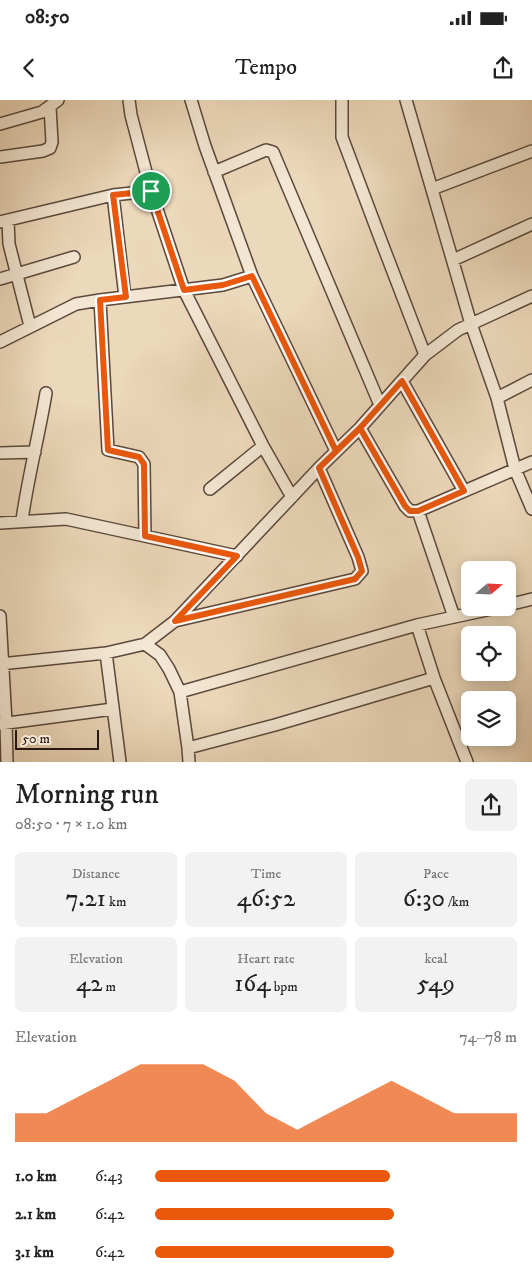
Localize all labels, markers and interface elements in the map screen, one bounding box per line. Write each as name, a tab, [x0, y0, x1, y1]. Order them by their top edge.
text: 08:50	[25, 6, 69, 29]
icon: back	[15, 54, 43, 82]
text: Tempo	[235, 54, 297, 81]
icon: share	[489, 54, 517, 82]
pin	[130, 170, 172, 212]
icon: arrive	[137, 177, 165, 205]
north arrow	[461, 561, 516, 616]
map controls	[461, 561, 516, 746]
button: locate	[461, 626, 516, 681]
button: layers	[461, 691, 516, 746]
scale bar	[15, 726, 99, 750]
text: 50 m	[22, 730, 50, 748]
text: Morning run	[15, 777, 159, 812]
button: share	[465, 779, 517, 831]
text: 08:50 · 7 × 1.0 km	[15, 814, 128, 834]
text: Distance	[72, 865, 120, 883]
text: Time	[251, 865, 281, 883]
text: Pace	[423, 865, 449, 883]
text: 7.21	[66, 883, 106, 914]
text: 46:52	[237, 883, 295, 914]
text: 6:30	[403, 883, 445, 914]
text: km	[106, 893, 126, 911]
text: /km	[445, 893, 469, 911]
text: Elevation	[69, 950, 123, 968]
text: Heart rate	[237, 950, 295, 968]
text: kcal	[425, 950, 447, 968]
text: 42	[76, 968, 103, 999]
text: 164	[234, 968, 271, 999]
text: 549	[417, 968, 455, 999]
text: m	[103, 978, 116, 996]
text: bpm	[271, 978, 298, 996]
text: Elevation	[15, 1027, 77, 1047]
text: 74–78 m	[459, 1027, 517, 1047]
text: 1.0 km	[15, 1166, 57, 1186]
text: 6:43	[95, 1166, 123, 1186]
text: 2.1 km	[15, 1204, 56, 1224]
text: 6:42	[95, 1204, 125, 1224]
text: 3.1 km	[15, 1242, 54, 1262]
text: 6:42	[95, 1242, 125, 1262]

